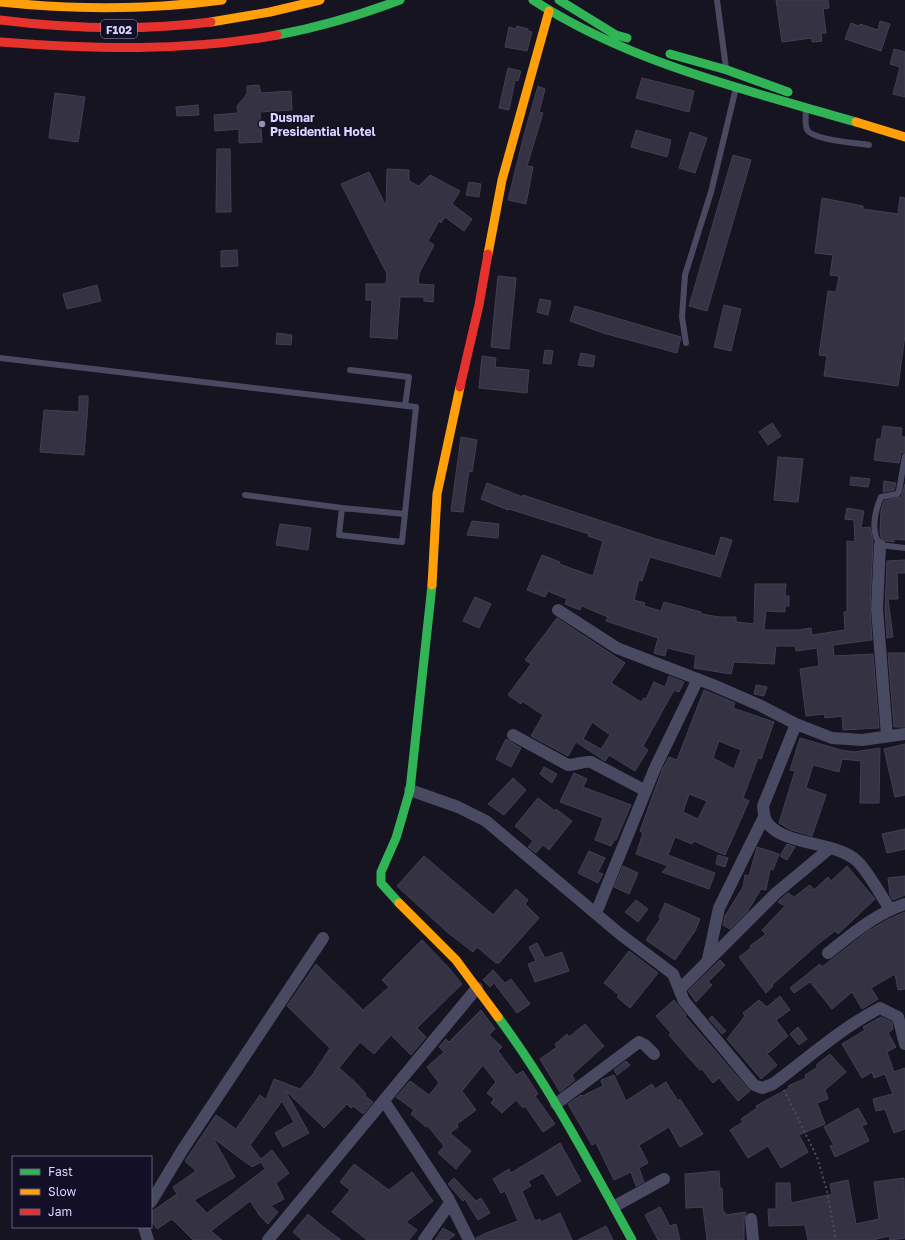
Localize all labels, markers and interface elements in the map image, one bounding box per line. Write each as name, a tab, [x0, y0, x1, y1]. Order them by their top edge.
road number: F102	[101, 20, 137, 38]
place label: Dusmar Presidential Hotel	[270, 110, 376, 139]
marker: Dusmar Presidential Hotel	[257, 119, 267, 129]
legend	[12, 1156, 152, 1228]
text: Fast	[48, 1164, 73, 1179]
text: Slow	[48, 1184, 76, 1199]
text: Jam	[48, 1204, 72, 1219]

